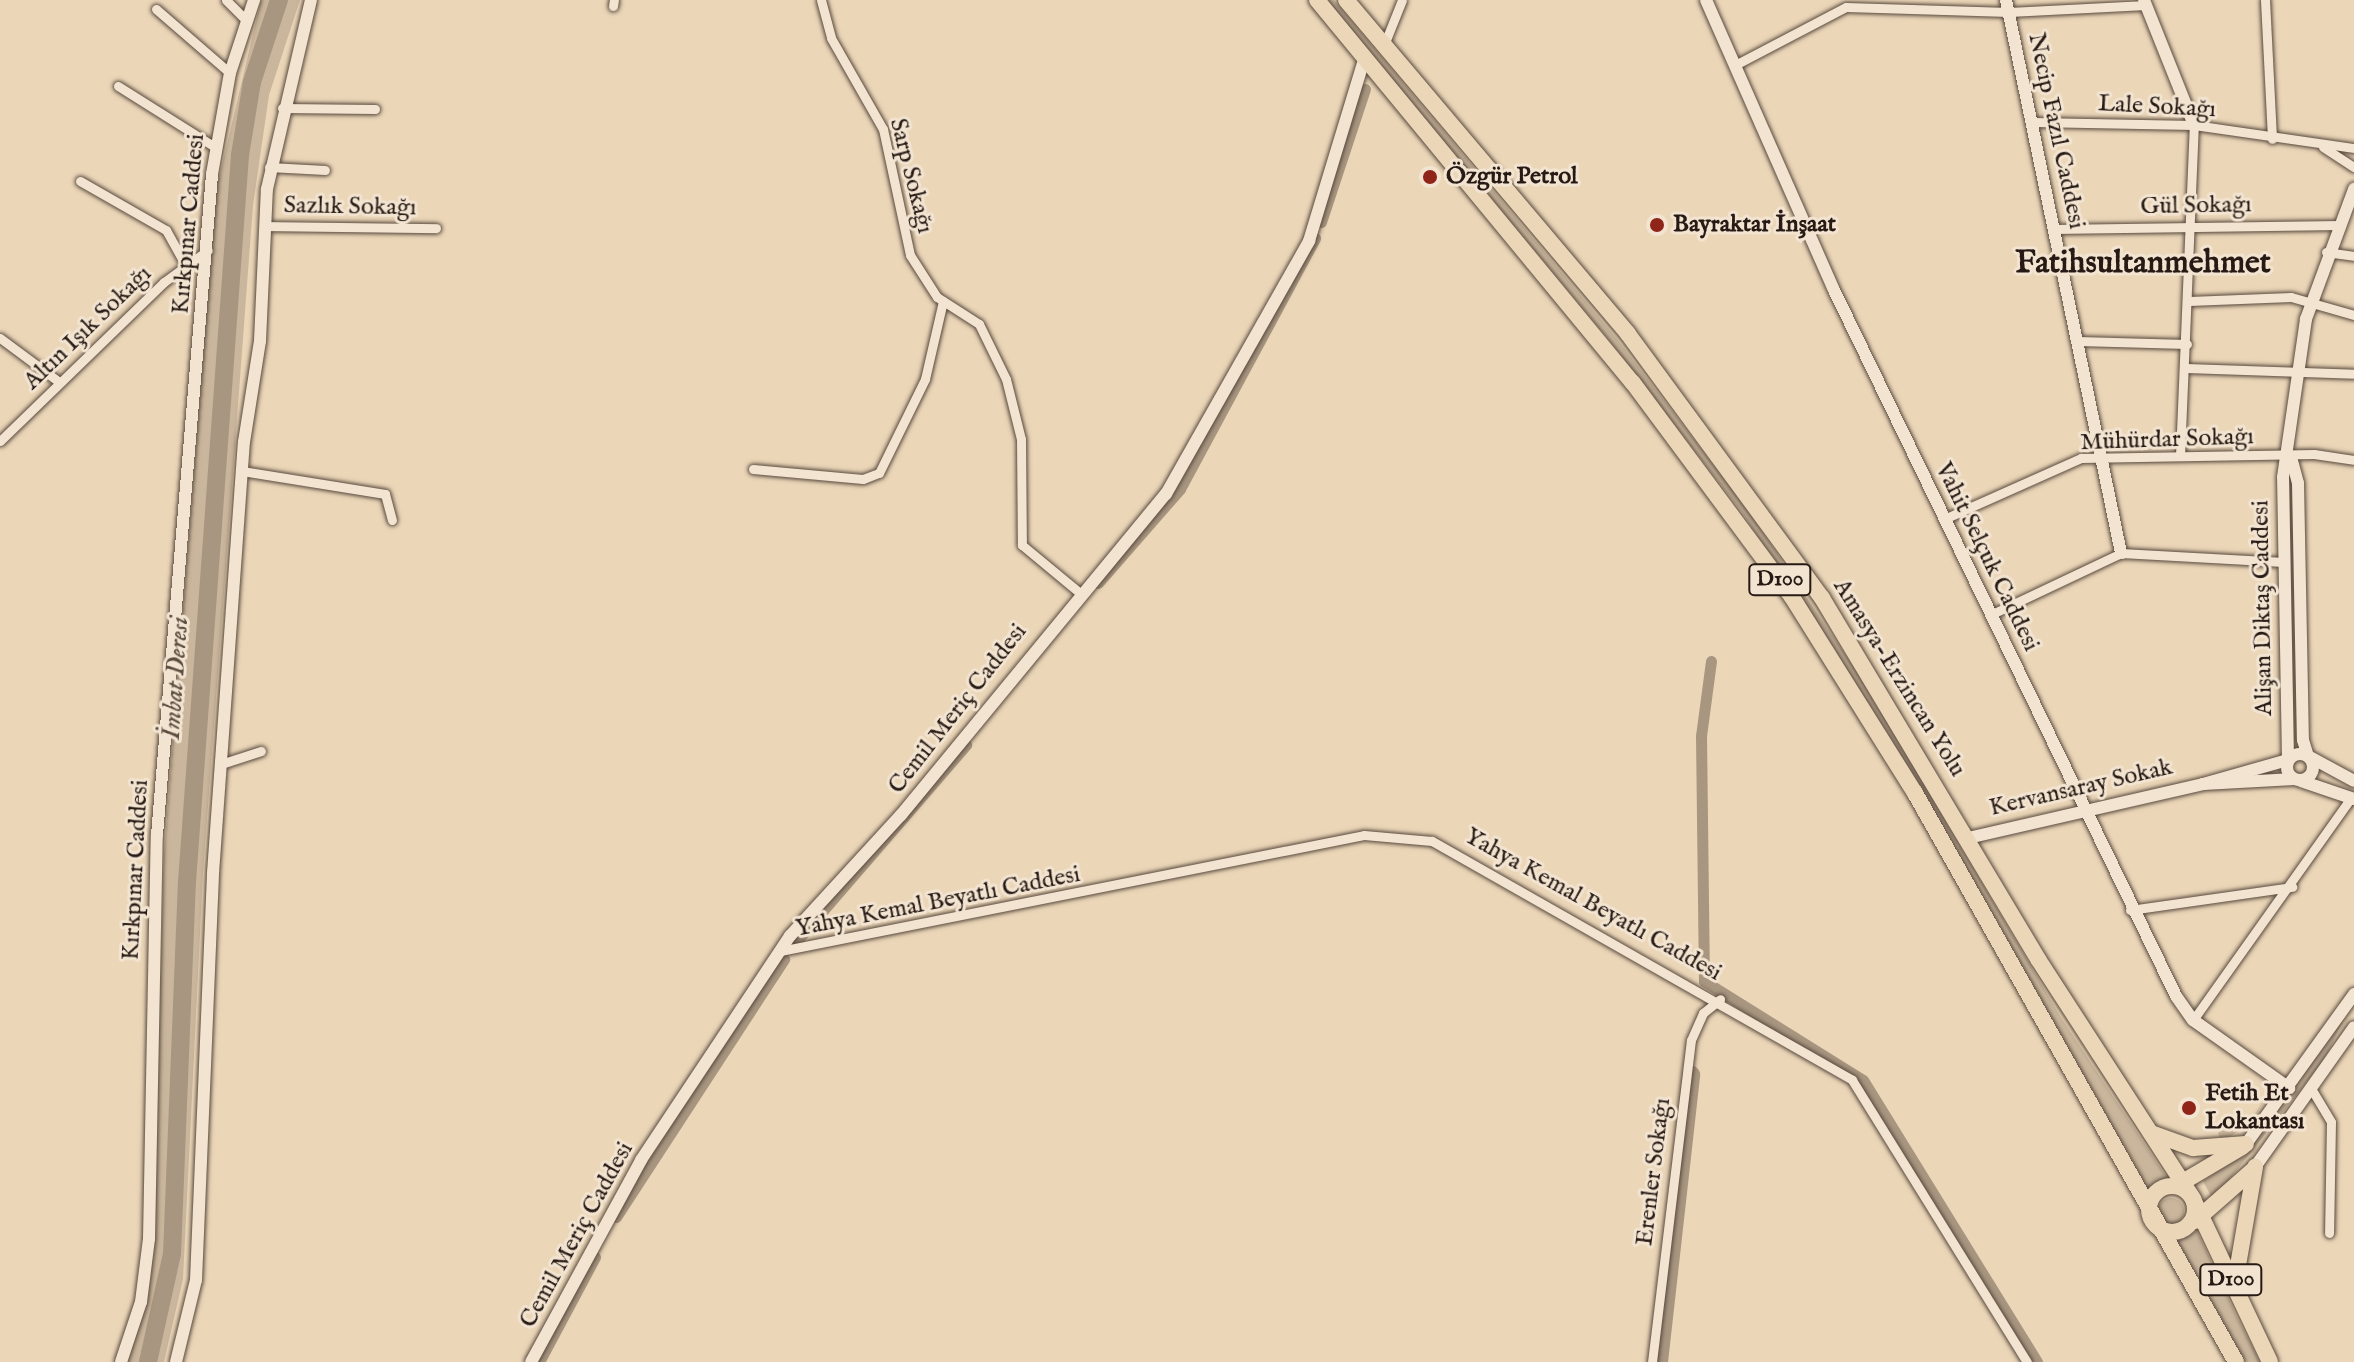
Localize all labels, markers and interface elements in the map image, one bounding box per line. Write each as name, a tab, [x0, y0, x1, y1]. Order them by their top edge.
street label: Necip Fazıl Caddesi	[2021, 30, 2091, 232]
street label: Lale Sokağı	[2097, 90, 2217, 124]
street label: Sarp Sokağı	[883, 115, 939, 237]
street label: Kırkpınar Caddesi	[167, 133, 211, 315]
place label: Özgür Petrol	[1446, 163, 1578, 191]
marker: Özgür Petrol	[1421, 168, 1439, 186]
street label: Sazlık Sokağı	[283, 191, 417, 223]
street label: Gül Sokağı	[2140, 191, 2252, 221]
place label: Bayraktar İnşaat	[1673, 211, 1836, 239]
marker: Bayraktar İnşaat	[1648, 216, 1666, 234]
district label: Fatihsultanmehmet	[2015, 245, 2271, 283]
street label: Altın Işık Sokağı	[18, 260, 158, 396]
street label: Mühürdar Sokağı	[2080, 423, 2254, 457]
street label: Vahit Selçuk Caddesi	[1929, 458, 2045, 656]
street label: Alişan Diktaş Caddesi	[2247, 500, 2279, 716]
road number: D100	[1748, 562, 1812, 598]
street label: Amasya-Erzincan Yolu	[1826, 574, 1972, 782]
water label: İmbat Deresi	[156, 616, 196, 740]
street label: Cemil Meriç Caddesi	[883, 618, 1033, 800]
street label: Kervansaray Sokak	[1987, 753, 2175, 823]
street label: Kırkpınar Caddesi	[117, 779, 155, 961]
street label: Yahya Kemal Beyatlı Caddesi	[1460, 822, 1726, 988]
street label: Yahya Kemal Beyatlı Caddesi	[793, 860, 1083, 944]
place label: Fetih Et Lokantası	[2205, 1080, 2305, 1136]
street label: Erenler Sokağı	[1631, 1097, 1677, 1247]
marker: Fetih Et Lokantası	[2180, 1099, 2198, 1117]
street label: Cemil Meriç Caddesi	[514, 1137, 640, 1333]
road number: D100	[2199, 1262, 2263, 1298]

